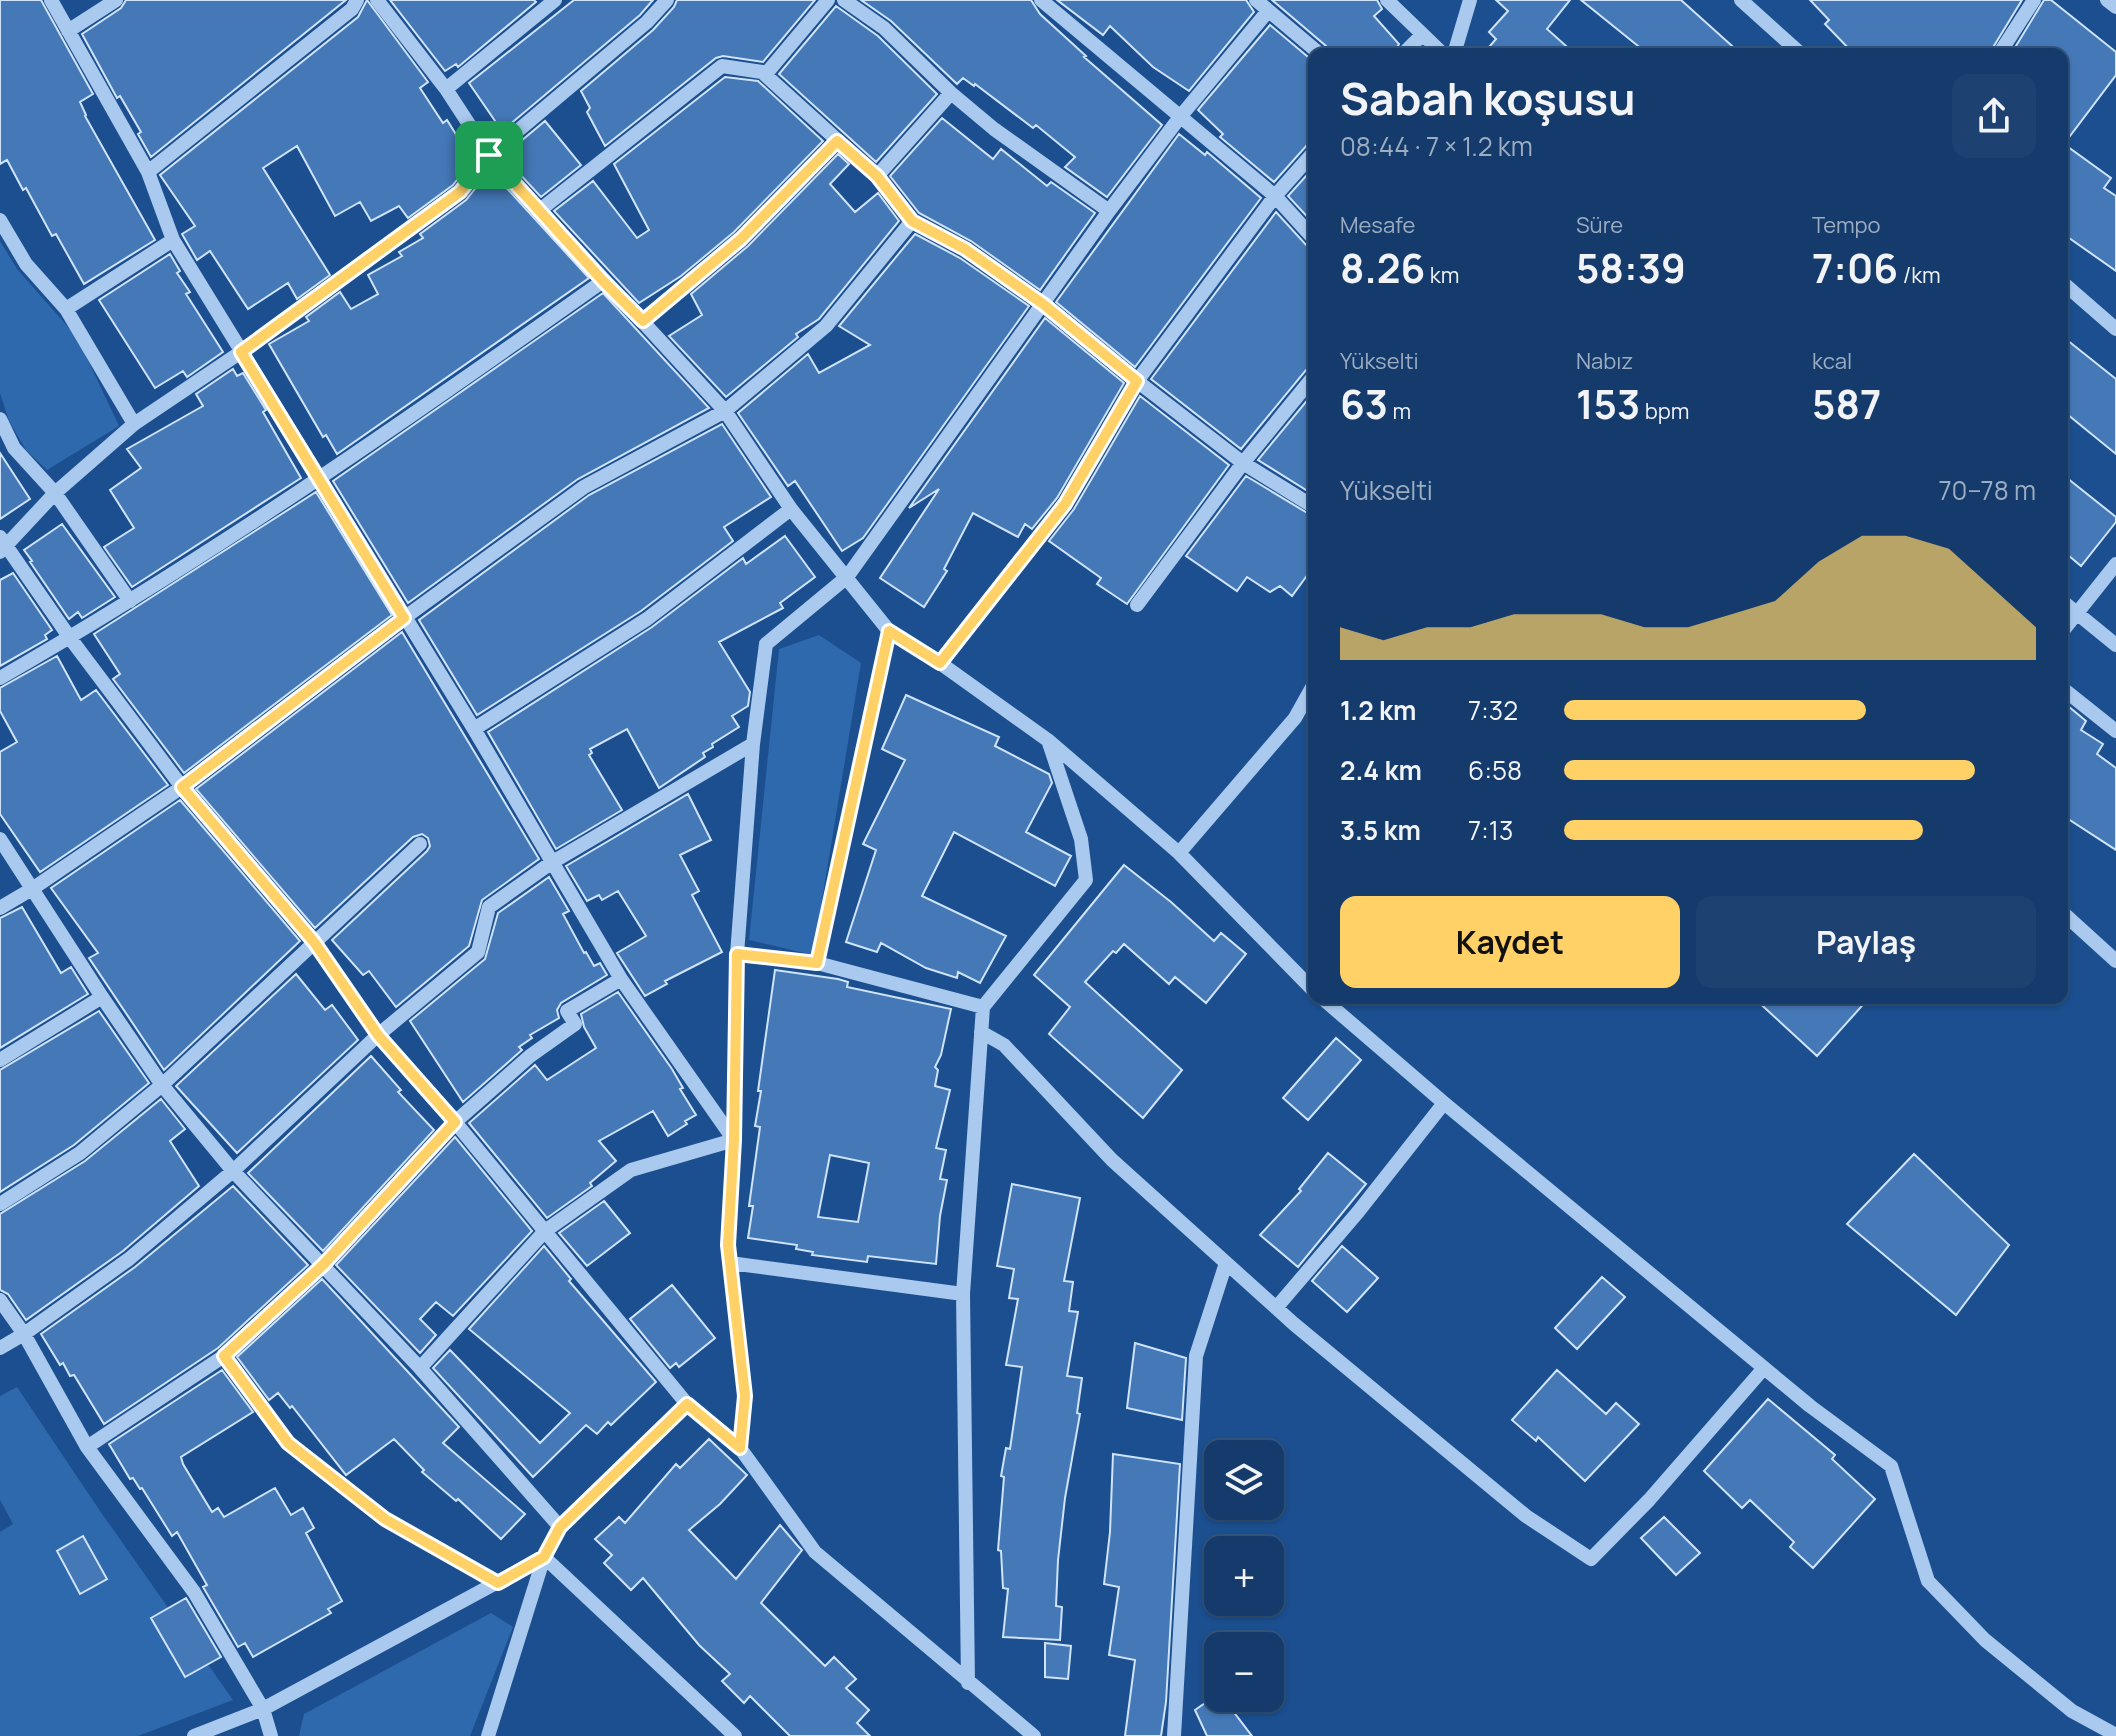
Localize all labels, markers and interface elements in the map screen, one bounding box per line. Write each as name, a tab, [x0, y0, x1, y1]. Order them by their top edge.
text: Sabah koşusu	[1340, 68, 1636, 128]
button: share	[1952, 74, 2036, 158]
pin	[455, 121, 523, 189]
text: 08:44 · 7 × 1.2 km	[1340, 128, 1533, 164]
icon: arrive	[467, 133, 511, 177]
text: Mesafe	[1340, 210, 1415, 240]
text: Süre	[1576, 210, 1623, 240]
text: Tempo	[1812, 210, 1881, 240]
text: 8.26	[1340, 240, 1425, 295]
text: 58:39	[1576, 240, 1686, 295]
text: 7:06	[1812, 240, 1898, 295]
text: km	[1425, 260, 1459, 290]
text: /km	[1898, 260, 1941, 290]
text: Yükselti	[1340, 346, 1419, 376]
text: Nabız	[1576, 346, 1633, 376]
text: kcal	[1812, 346, 1852, 376]
text: 63	[1340, 376, 1388, 431]
text: 153	[1576, 376, 1640, 431]
text: 587	[1812, 376, 1881, 431]
text: m	[1388, 396, 1411, 426]
text: bpm	[1640, 396, 1689, 426]
text: Yükselti	[1340, 472, 1433, 508]
text: 70–78 m	[1939, 472, 2036, 508]
text: 1.2 km	[1340, 692, 1416, 728]
text: 7:32	[1468, 692, 1518, 728]
text: 2.4 km	[1340, 752, 1422, 788]
text: 6:58	[1468, 752, 1522, 788]
text: 3.5 km	[1340, 812, 1421, 848]
text: 7:13	[1468, 812, 1513, 848]
button: Kaydet	[1340, 896, 1680, 988]
button: Paylaş	[1696, 896, 2036, 988]
map controls	[1204, 1440, 1284, 1712]
button: layers	[1204, 1440, 1284, 1520]
button: +	[1204, 1536, 1284, 1616]
button: −	[1204, 1632, 1284, 1712]

